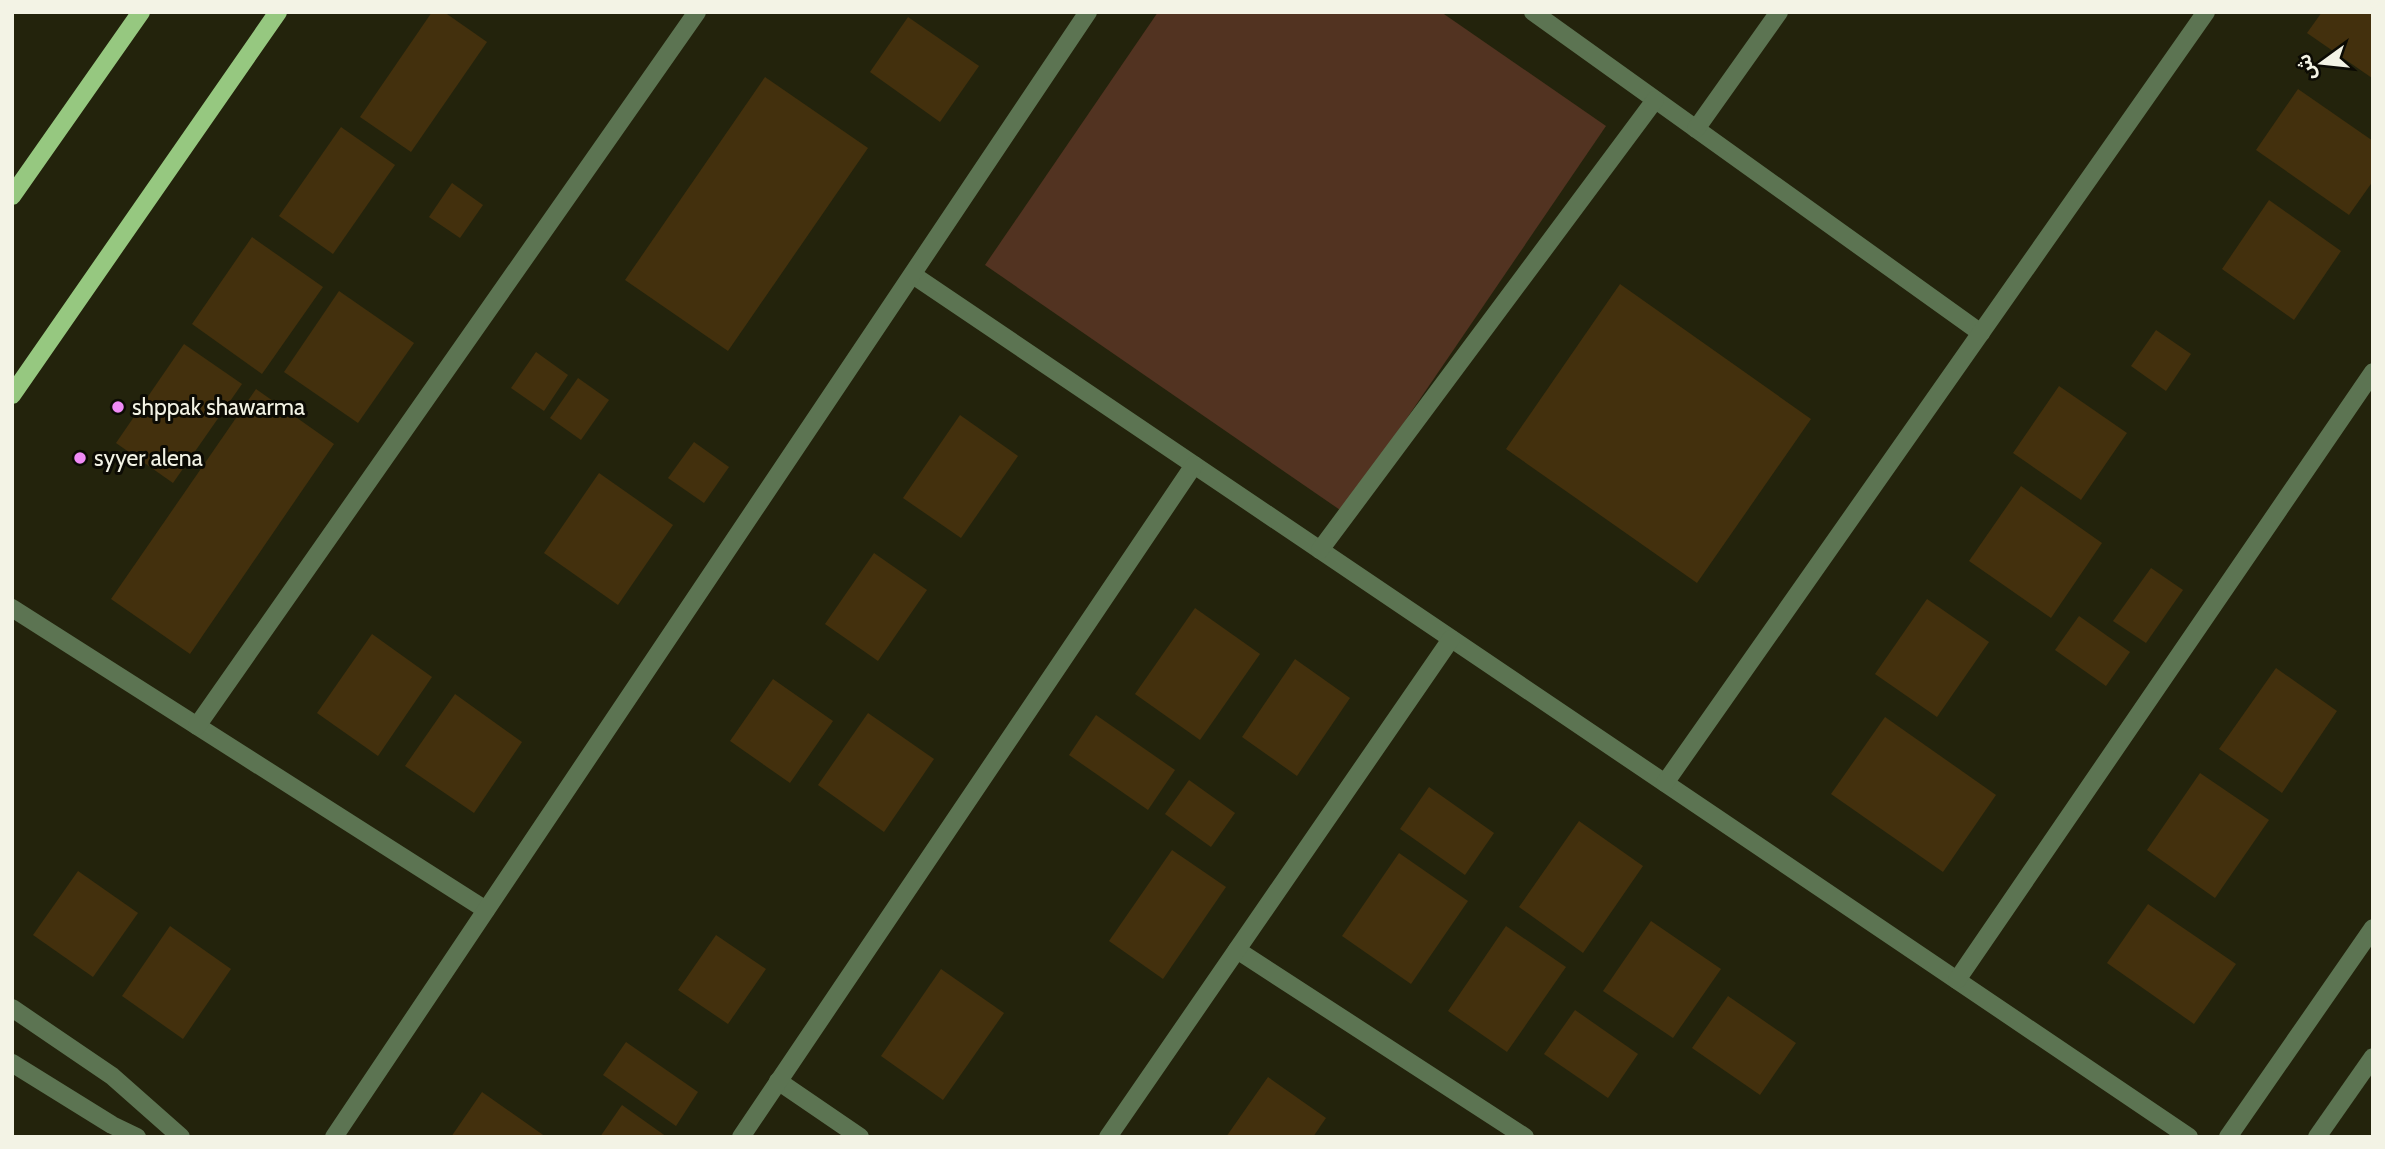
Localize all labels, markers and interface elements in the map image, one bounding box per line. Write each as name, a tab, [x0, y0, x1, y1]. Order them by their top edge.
north arrow	[2287, 28, 2357, 98]
text: ش	[2292, 52, 2321, 83]
place label: shppak shawarma	[132, 393, 305, 421]
marker: shppak shawarma	[110, 399, 126, 415]
place label: syyer alena	[94, 444, 203, 472]
marker: syyer alena	[72, 450, 88, 466]

